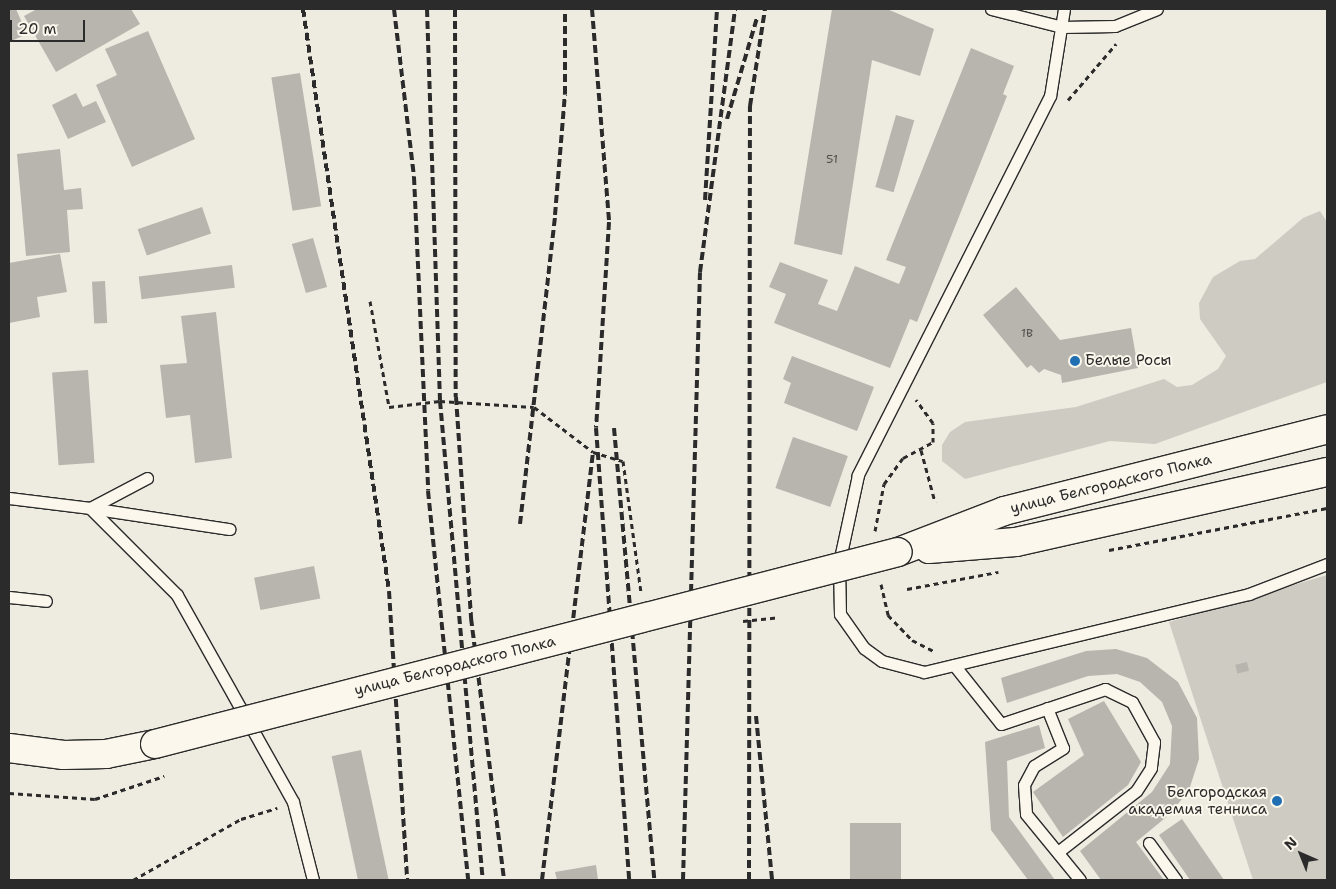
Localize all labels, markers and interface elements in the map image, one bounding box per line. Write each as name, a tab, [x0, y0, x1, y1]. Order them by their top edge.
scale bar	[12, 10, 88, 42]
text: 20 m	[18, 19, 57, 39]
house number: 51	[826, 153, 838, 167]
house number: 1В	[1021, 327, 1033, 341]
place label: Белые Росы	[1085, 352, 1171, 370]
marker: Белые Росы	[1069, 355, 1081, 367]
street label: улица Белгородского Полка	[1009, 450, 1213, 518]
street label: улица Белгородского Полка	[353, 632, 557, 700]
place label: Белгородская академия тенниса	[1128, 783, 1267, 818]
marker: Белгородская академия тенниса	[1271, 795, 1283, 807]
north arrow	[1276, 829, 1326, 879]
text: N	[1280, 833, 1301, 854]

